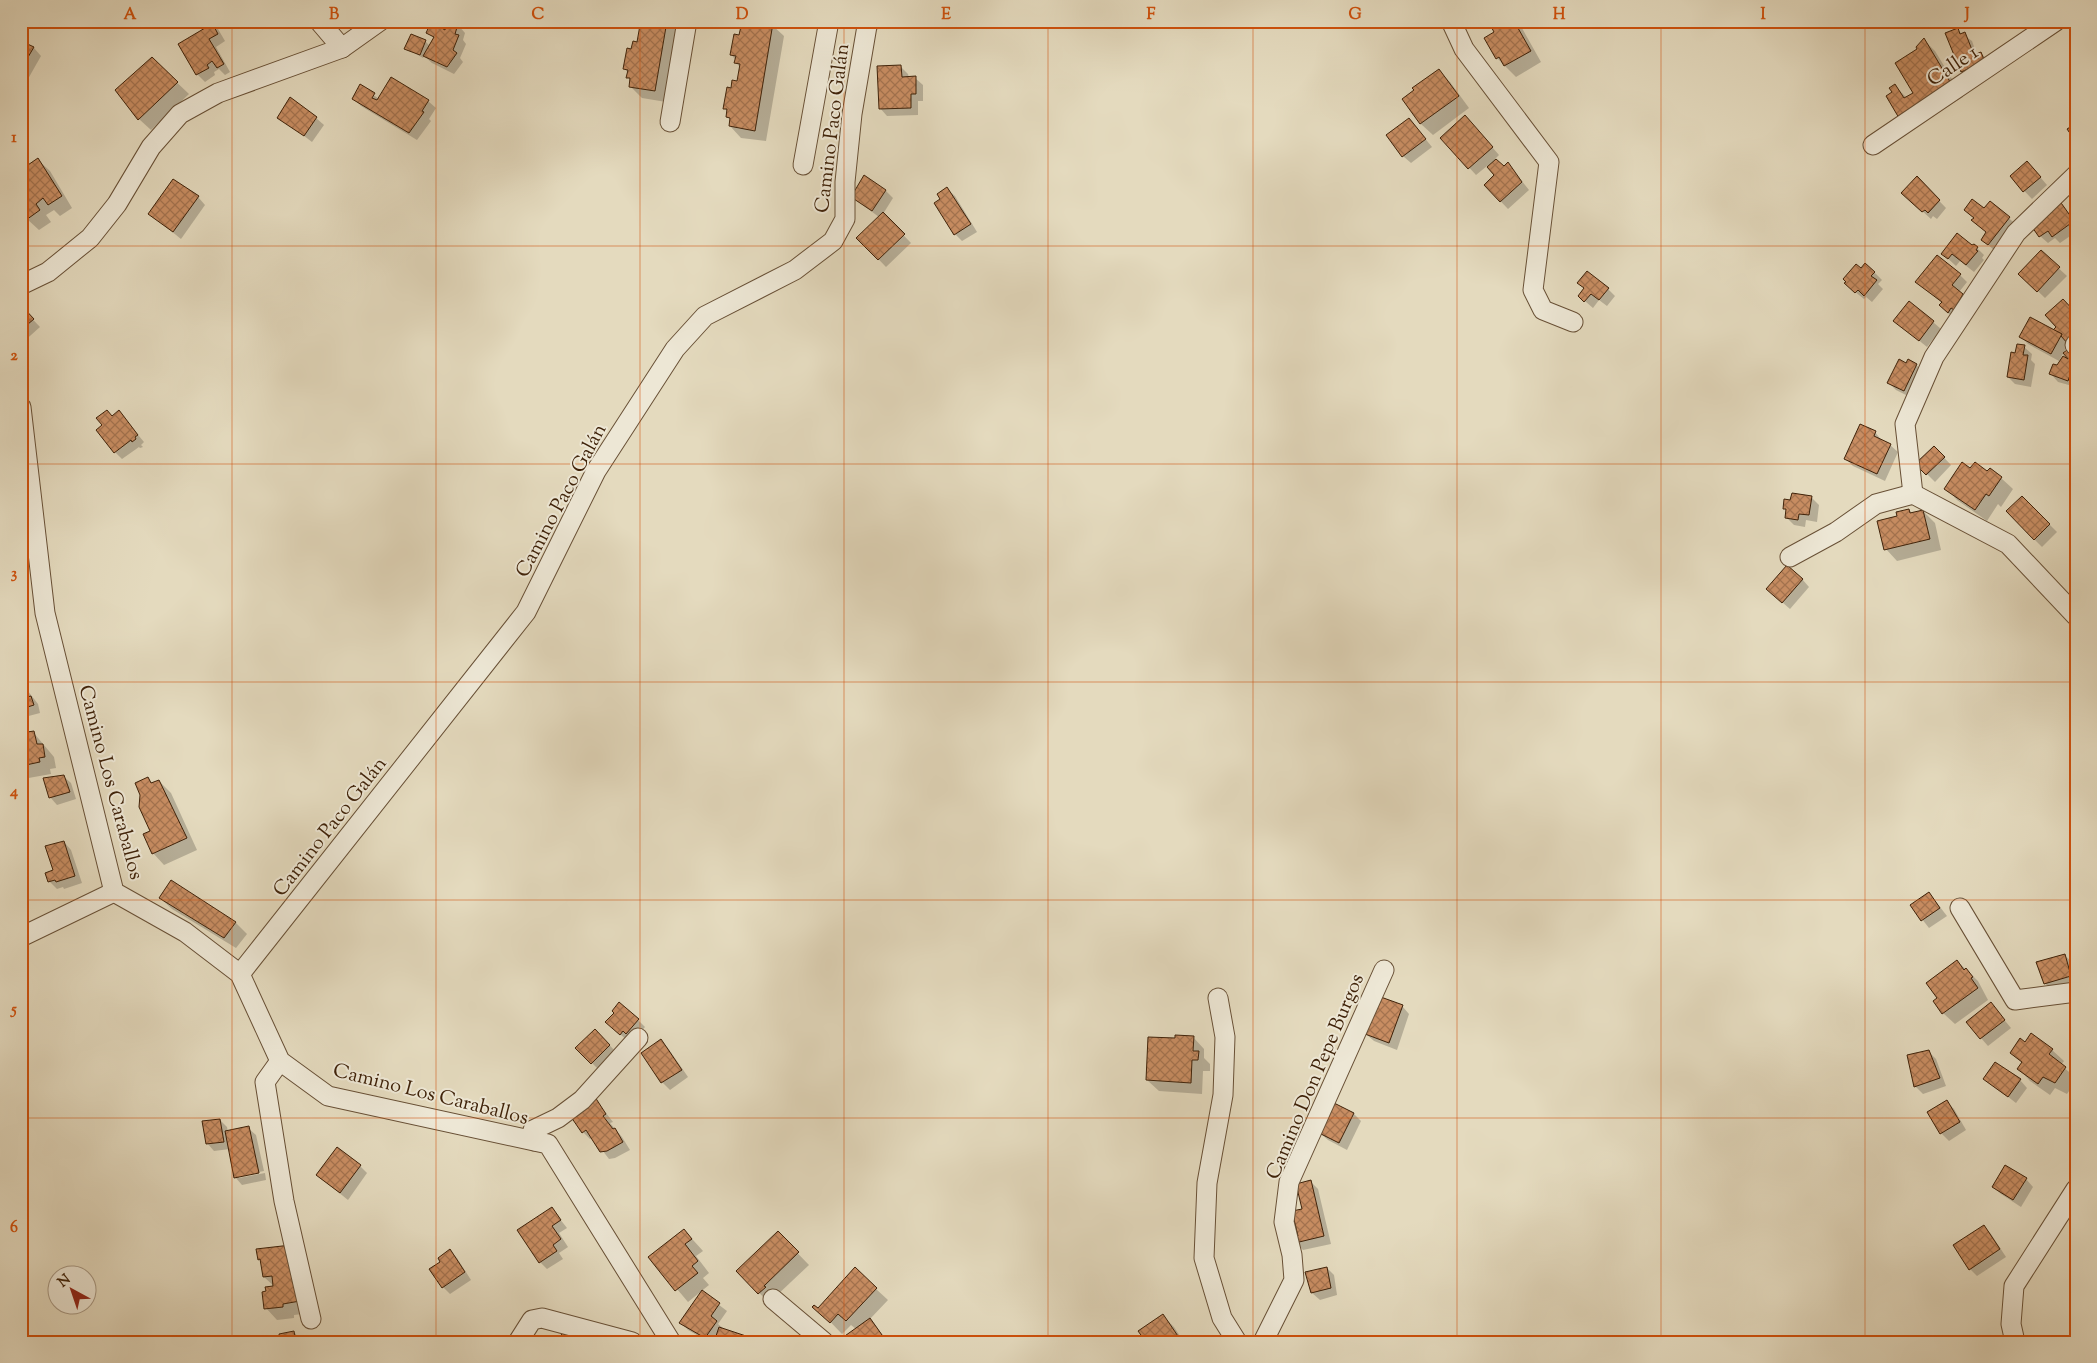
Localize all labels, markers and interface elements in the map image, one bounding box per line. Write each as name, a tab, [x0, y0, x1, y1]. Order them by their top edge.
text: A	[124, 4, 137, 27]
text: B	[329, 4, 339, 27]
text: C	[532, 4, 545, 27]
text: D	[736, 4, 749, 27]
text: E	[941, 4, 951, 27]
text: F	[1147, 4, 1156, 27]
text: G	[1348, 4, 1362, 27]
text: H	[1553, 4, 1566, 27]
text: I	[1760, 4, 1766, 27]
text: J	[1963, 4, 1970, 27]
street label: Calle 1	[1922, 39, 1985, 95]
street label: Camino Paco Galán	[809, 42, 858, 215]
text: 1	[11, 127, 17, 150]
text: 2	[10, 345, 18, 368]
street label: Camino Paco Galán	[509, 419, 615, 583]
text: 3	[11, 563, 18, 586]
street label: Camino Los Caraballos	[70, 682, 150, 883]
street label: Camino Paco Galán	[267, 751, 395, 904]
text: 4	[9, 781, 18, 804]
street label: Camino Don Pepe Burgos	[1260, 969, 1373, 1184]
text: 5	[9, 999, 17, 1022]
street label: Camino Los Caraballos	[330, 1057, 531, 1134]
text: 6	[10, 1217, 18, 1240]
north arrow	[48, 1266, 98, 1316]
text: N	[54, 1270, 76, 1293]

